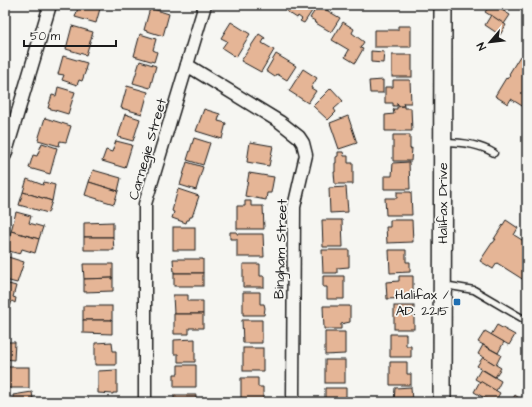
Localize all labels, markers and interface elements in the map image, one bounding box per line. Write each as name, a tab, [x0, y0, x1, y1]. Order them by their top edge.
scale bar	[24, 22, 116, 48]
north arrow	[470, 22, 510, 62]
text: 50 m	[30, 28, 61, 45]
text: N	[473, 40, 490, 53]
street label: Carnegie Street	[124, 96, 172, 203]
street label: Halifax Drive	[433, 162, 453, 244]
street label: Bingham Street	[269, 198, 293, 299]
place label: Halifax / AD. 2215	[395, 285, 450, 321]
marker: Halifax / AD. 2215	[452, 297, 462, 307]

